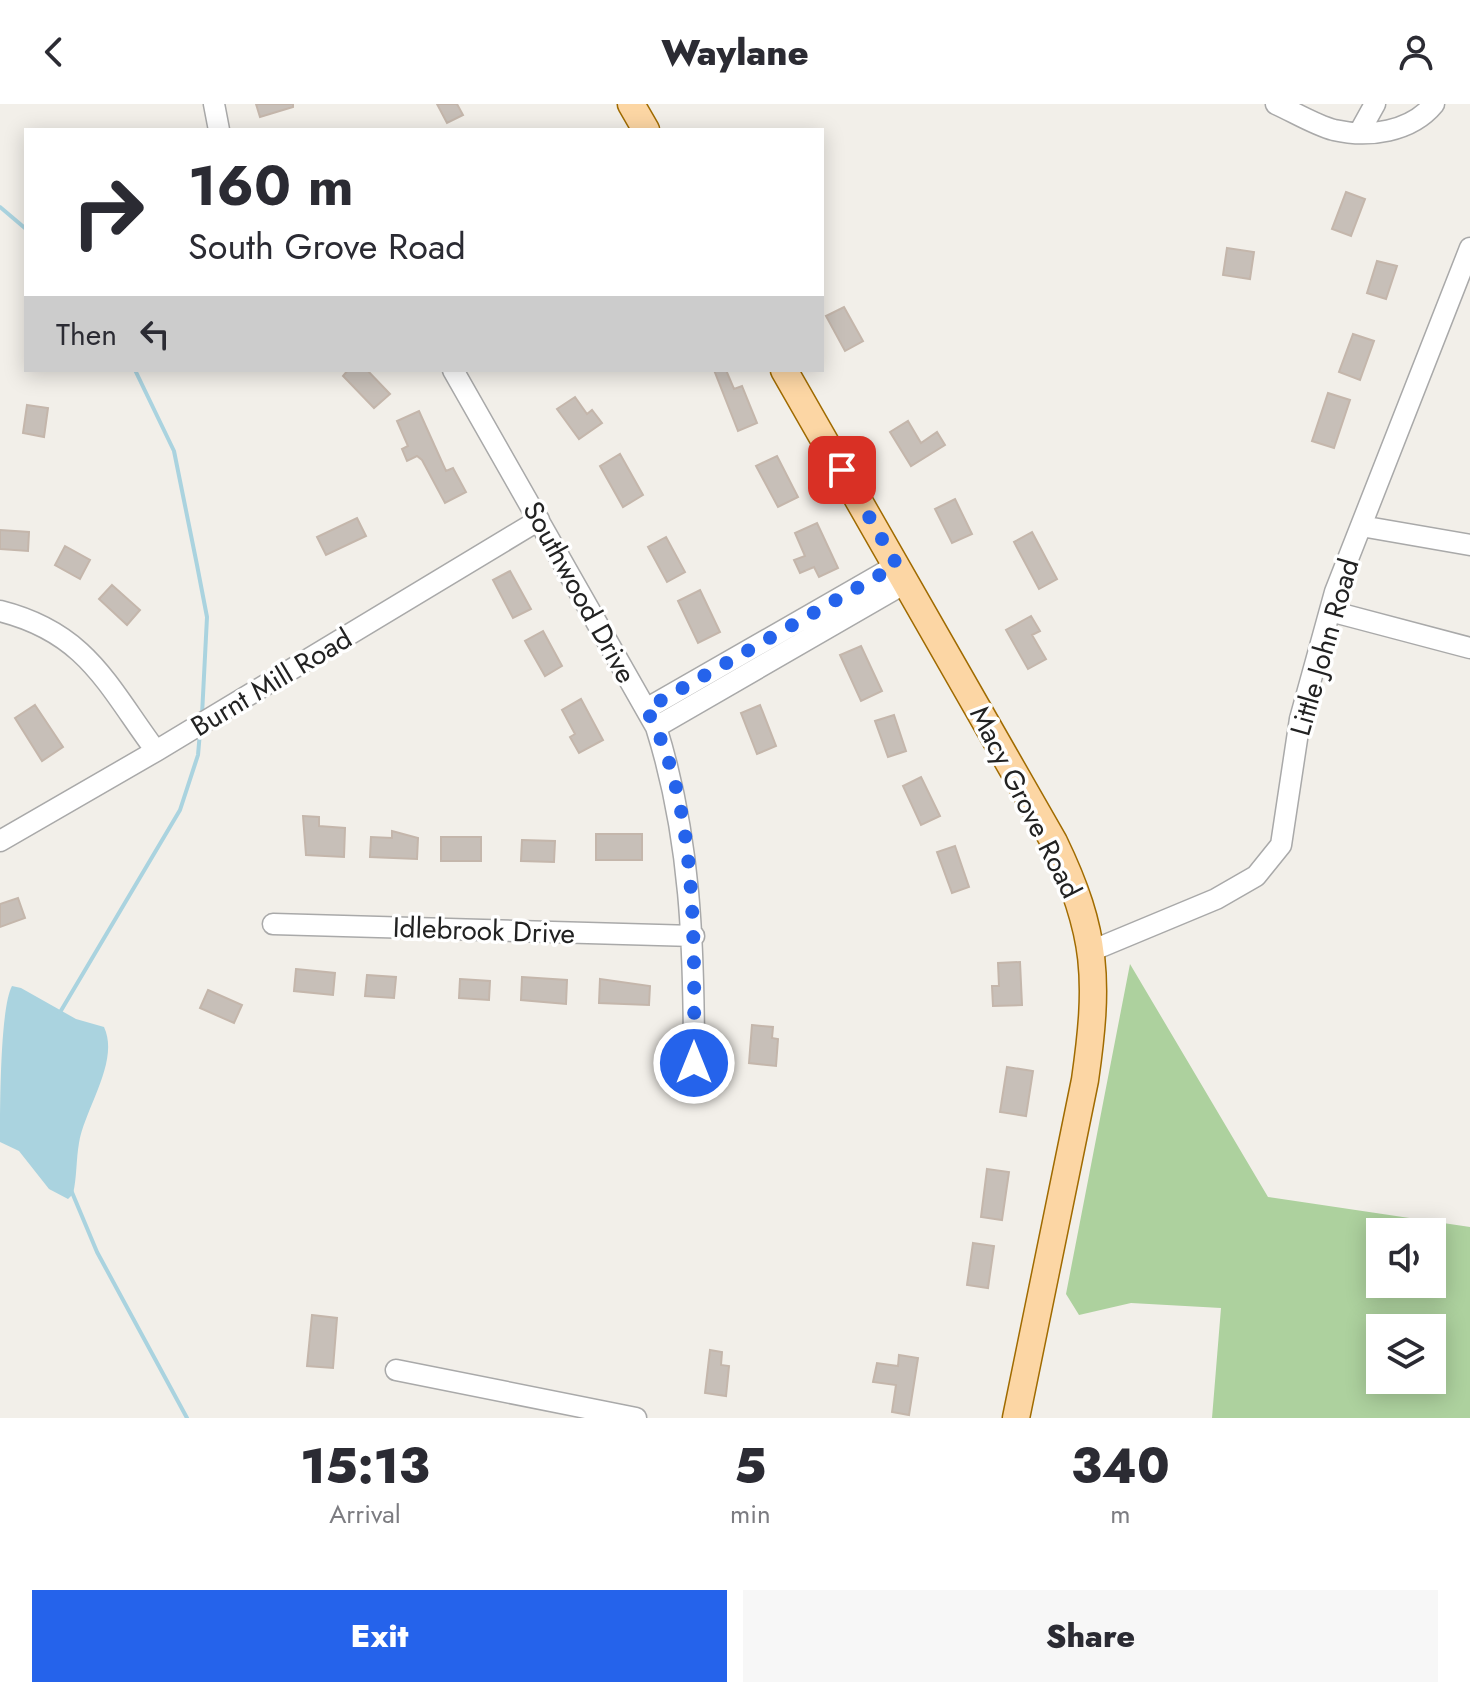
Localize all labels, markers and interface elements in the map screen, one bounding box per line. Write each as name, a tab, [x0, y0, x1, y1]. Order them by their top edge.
text: Waylane	[661, 26, 809, 78]
icon: back	[32, 30, 76, 74]
icon: person	[1394, 30, 1438, 74]
text: 160 m	[188, 145, 354, 226]
icon: right	[56, 160, 160, 264]
text: South Grove Road	[188, 220, 466, 272]
icon: left	[133, 312, 177, 356]
text: Then	[56, 313, 117, 356]
pin	[808, 436, 876, 504]
icon: arrive	[820, 448, 864, 492]
street label: Southwood Drive	[513, 494, 647, 691]
street label: Little John Road	[1280, 554, 1369, 741]
street label: Burnt Mill Road	[183, 618, 360, 747]
street label: Macy Grove Road	[959, 699, 1092, 906]
street label: Idlebrook Drive	[392, 907, 576, 954]
position arrow	[652, 1021, 736, 1105]
map controls	[1366, 1218, 1446, 1394]
button: sound	[1366, 1218, 1446, 1298]
button: layers	[1366, 1314, 1446, 1394]
text: 15:13	[300, 1432, 430, 1501]
text: 5	[734, 1432, 766, 1501]
text: 340	[1071, 1432, 1170, 1501]
text: Arrival	[329, 1495, 401, 1533]
text: min	[730, 1495, 771, 1533]
text: m	[1110, 1495, 1130, 1533]
button: Exit	[32, 1590, 727, 1682]
button: Share	[743, 1590, 1438, 1682]

